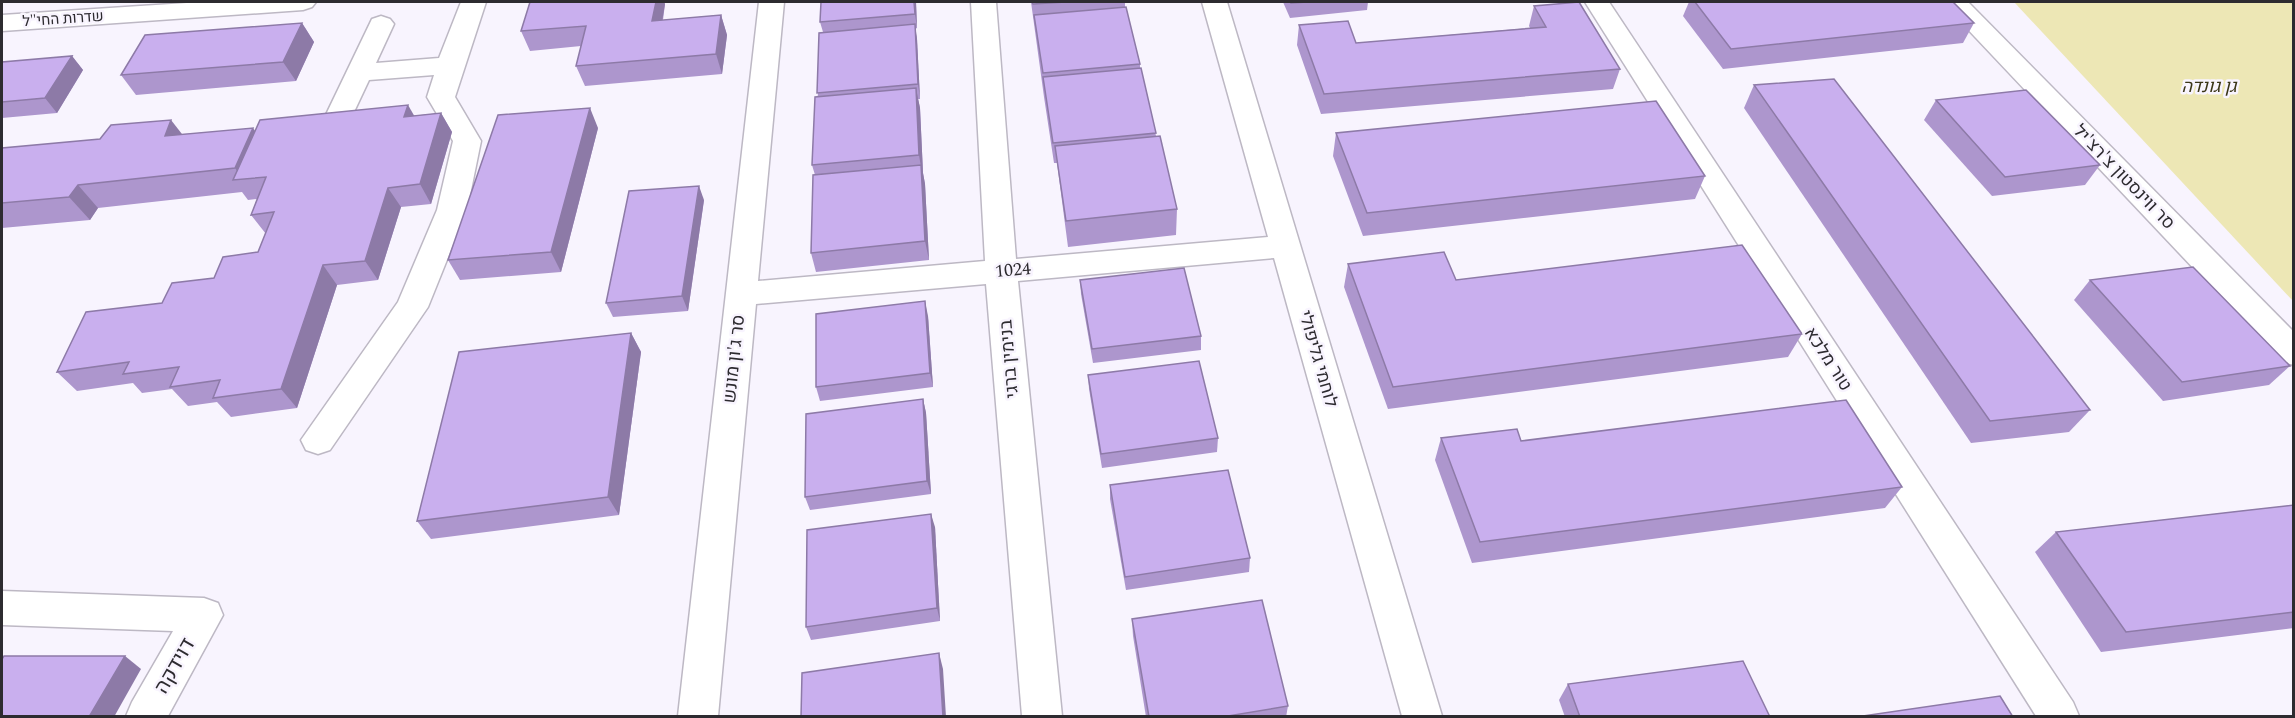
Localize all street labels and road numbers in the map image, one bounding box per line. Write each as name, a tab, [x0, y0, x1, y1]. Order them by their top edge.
street label: שדרות החי"ל	[22, 5, 104, 33]
street label: סר ווינסטון צ'רצ'יל	[2067, 118, 2181, 236]
street label: 1024	[994, 255, 1032, 285]
street label: לוחמי גליפולי	[1291, 307, 1345, 411]
street label: סר ג'ון מונש	[716, 313, 752, 405]
street label: בנימין ברגי	[992, 318, 1026, 399]
street label: טור מלכא	[1797, 322, 1859, 396]
street label: דוידקה	[146, 632, 204, 700]

